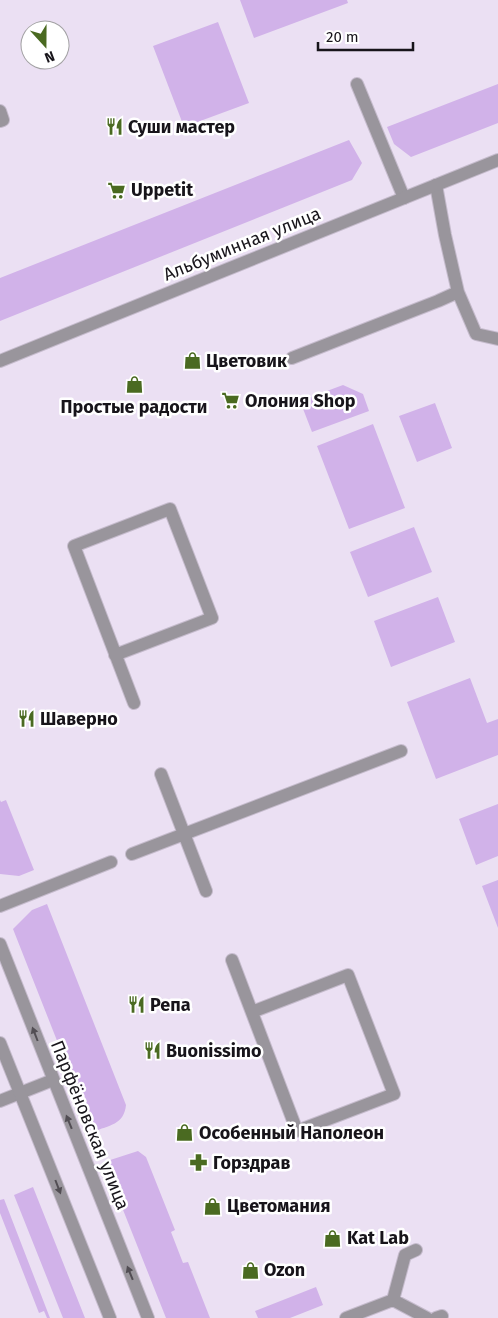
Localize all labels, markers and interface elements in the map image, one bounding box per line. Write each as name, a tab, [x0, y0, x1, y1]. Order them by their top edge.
north arrow	[20, 20, 70, 70]
scale bar	[318, 20, 413, 52]
text: 20 m	[326, 28, 359, 46]
text: N	[42, 47, 57, 66]
place label: Суши мастер	[128, 116, 235, 138]
restaurant icon: Суши мастер	[104, 117, 124, 137]
place label: Uppetit	[131, 179, 194, 201]
supermarket icon: Uppetit	[107, 180, 127, 200]
street label: Альбуминная улица	[160, 202, 324, 286]
place label: Цветовик	[206, 350, 287, 372]
shop icon: Цветовик	[182, 351, 202, 371]
shop icon: Простые радости	[124, 374, 144, 394]
place label: Олония Shop	[245, 390, 356, 412]
supermarket icon: Олония Shop	[221, 391, 241, 411]
place label: Простые радости	[61, 396, 207, 418]
place label: Шаверно	[40, 708, 118, 730]
restaurant icon: Шаверно	[16, 709, 36, 729]
place label: Репа	[150, 994, 191, 1016]
restaurant icon: Репа	[126, 995, 146, 1015]
one-way arrow	[31, 1027, 38, 1042]
street label: Парфёновская улица	[46, 1037, 134, 1213]
place label: Buonissimo	[166, 1040, 261, 1062]
restaurant icon: Buonissimo	[142, 1041, 162, 1061]
one-way arrow	[65, 1115, 73, 1129]
place label: Особенный Наполеон	[199, 1122, 384, 1144]
shop icon: Особенный Наполеон	[175, 1123, 195, 1143]
place label: Горздрав	[213, 1152, 290, 1174]
pharmacy icon: Горздрав	[189, 1153, 209, 1173]
one-way arrow	[54, 1180, 62, 1195]
place label: Цветомания	[227, 1195, 330, 1217]
shop icon: Цветомания	[203, 1196, 223, 1216]
place label: Kat Lab	[347, 1227, 409, 1249]
shop icon: Kat Lab	[323, 1228, 343, 1248]
place label: Ozon	[264, 1259, 305, 1281]
shop icon: Ozon	[240, 1260, 260, 1280]
one-way arrow	[125, 1266, 133, 1280]

